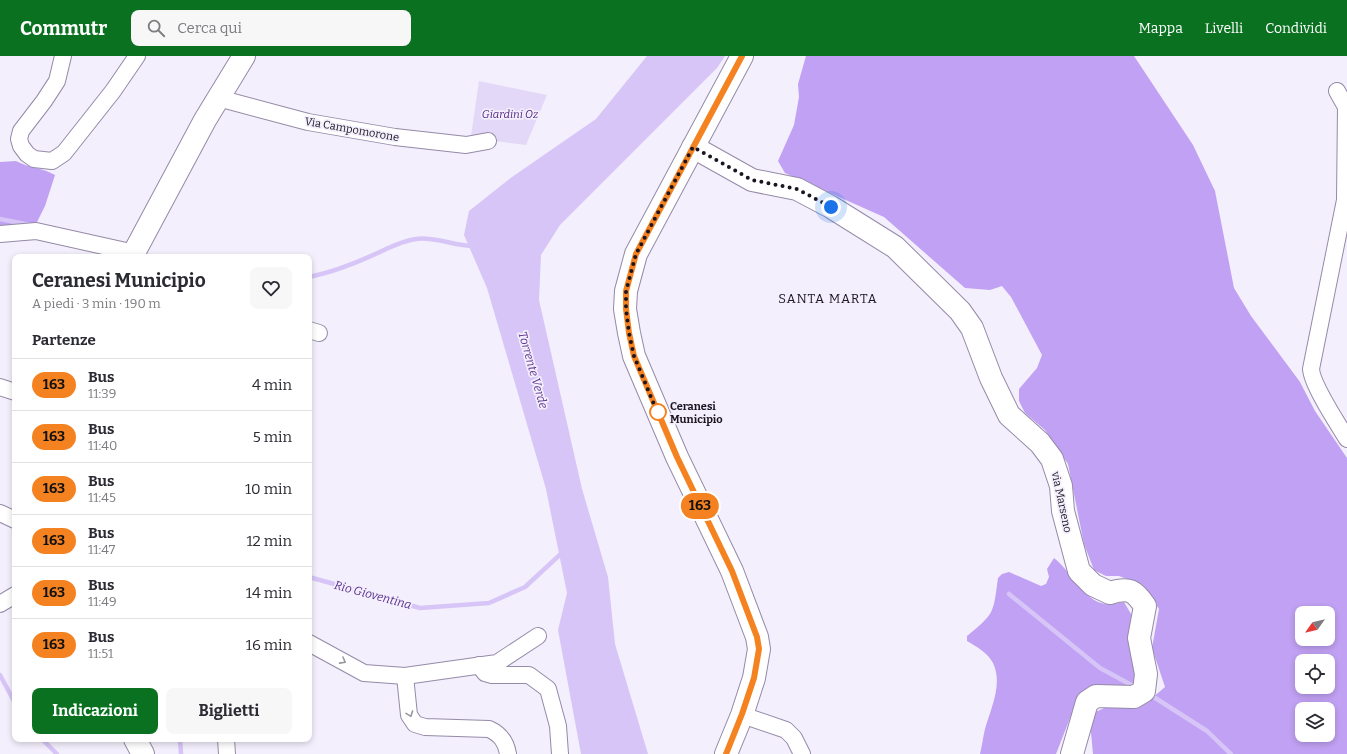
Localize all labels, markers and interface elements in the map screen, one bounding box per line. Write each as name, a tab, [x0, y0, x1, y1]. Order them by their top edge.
search box	[131, 10, 411, 46]
text: Commutr	[20, 17, 107, 40]
icon: search	[145, 17, 167, 39]
text: Cerca qui	[177, 19, 242, 37]
text: Mappa	[1139, 20, 1183, 37]
text: Livelli	[1205, 20, 1243, 37]
text: Condividi	[1265, 20, 1327, 37]
park label: Giardini Oz	[482, 108, 539, 121]
street label: Via Campomorone	[304, 115, 400, 144]
your location	[821, 197, 841, 217]
button: heart	[250, 267, 292, 309]
text: Ceranesi Municipio	[32, 269, 206, 292]
district label: SANTA MARTA	[778, 291, 878, 306]
text: A piedi · 3 min · 190 m	[32, 296, 161, 311]
water label: Torrente Verde	[515, 330, 551, 410]
text: Partenze	[32, 331, 96, 349]
text: Bus	[88, 368, 114, 386]
text: 163	[43, 376, 65, 393]
text: 4 min	[252, 376, 292, 394]
text: 11:39	[88, 386, 116, 401]
place label: Ceranesi Municipio	[670, 400, 723, 426]
marker: Ceranesi Municipio	[649, 403, 667, 421]
text: Bus	[88, 420, 114, 438]
text: 163	[43, 428, 65, 445]
text: 5 min	[253, 428, 292, 446]
text: 11:40	[88, 438, 117, 453]
street label: via Marseno	[1048, 469, 1074, 534]
text: Bus	[88, 472, 114, 490]
text: 163	[43, 480, 65, 497]
text: 10 min	[245, 480, 292, 498]
text: 11:45	[88, 490, 116, 505]
line badge: 163	[677, 493, 723, 519]
text: 163	[689, 497, 711, 514]
text: Bus	[88, 524, 114, 542]
text: 163	[43, 532, 65, 549]
text: 12 min	[246, 532, 292, 550]
text: 11:47	[88, 542, 115, 557]
text: Bus	[88, 576, 114, 594]
water label: Rio Gioventina	[333, 578, 413, 612]
text: 163	[43, 584, 65, 601]
text: 14 min	[246, 584, 292, 602]
text: 11:49	[88, 594, 117, 609]
north arrow	[1295, 606, 1335, 646]
map controls	[1295, 606, 1335, 742]
text: Bus	[88, 628, 114, 646]
text: 163	[43, 636, 65, 653]
text: 16 min	[246, 636, 292, 654]
text: 11:51	[88, 646, 113, 661]
button: locate	[1295, 654, 1335, 694]
one-way arrow	[339, 657, 346, 664]
button: Indicazioni	[32, 688, 158, 734]
button: Biglietti	[166, 688, 292, 734]
button: layers	[1295, 702, 1335, 742]
one-way arrow	[406, 710, 414, 717]

